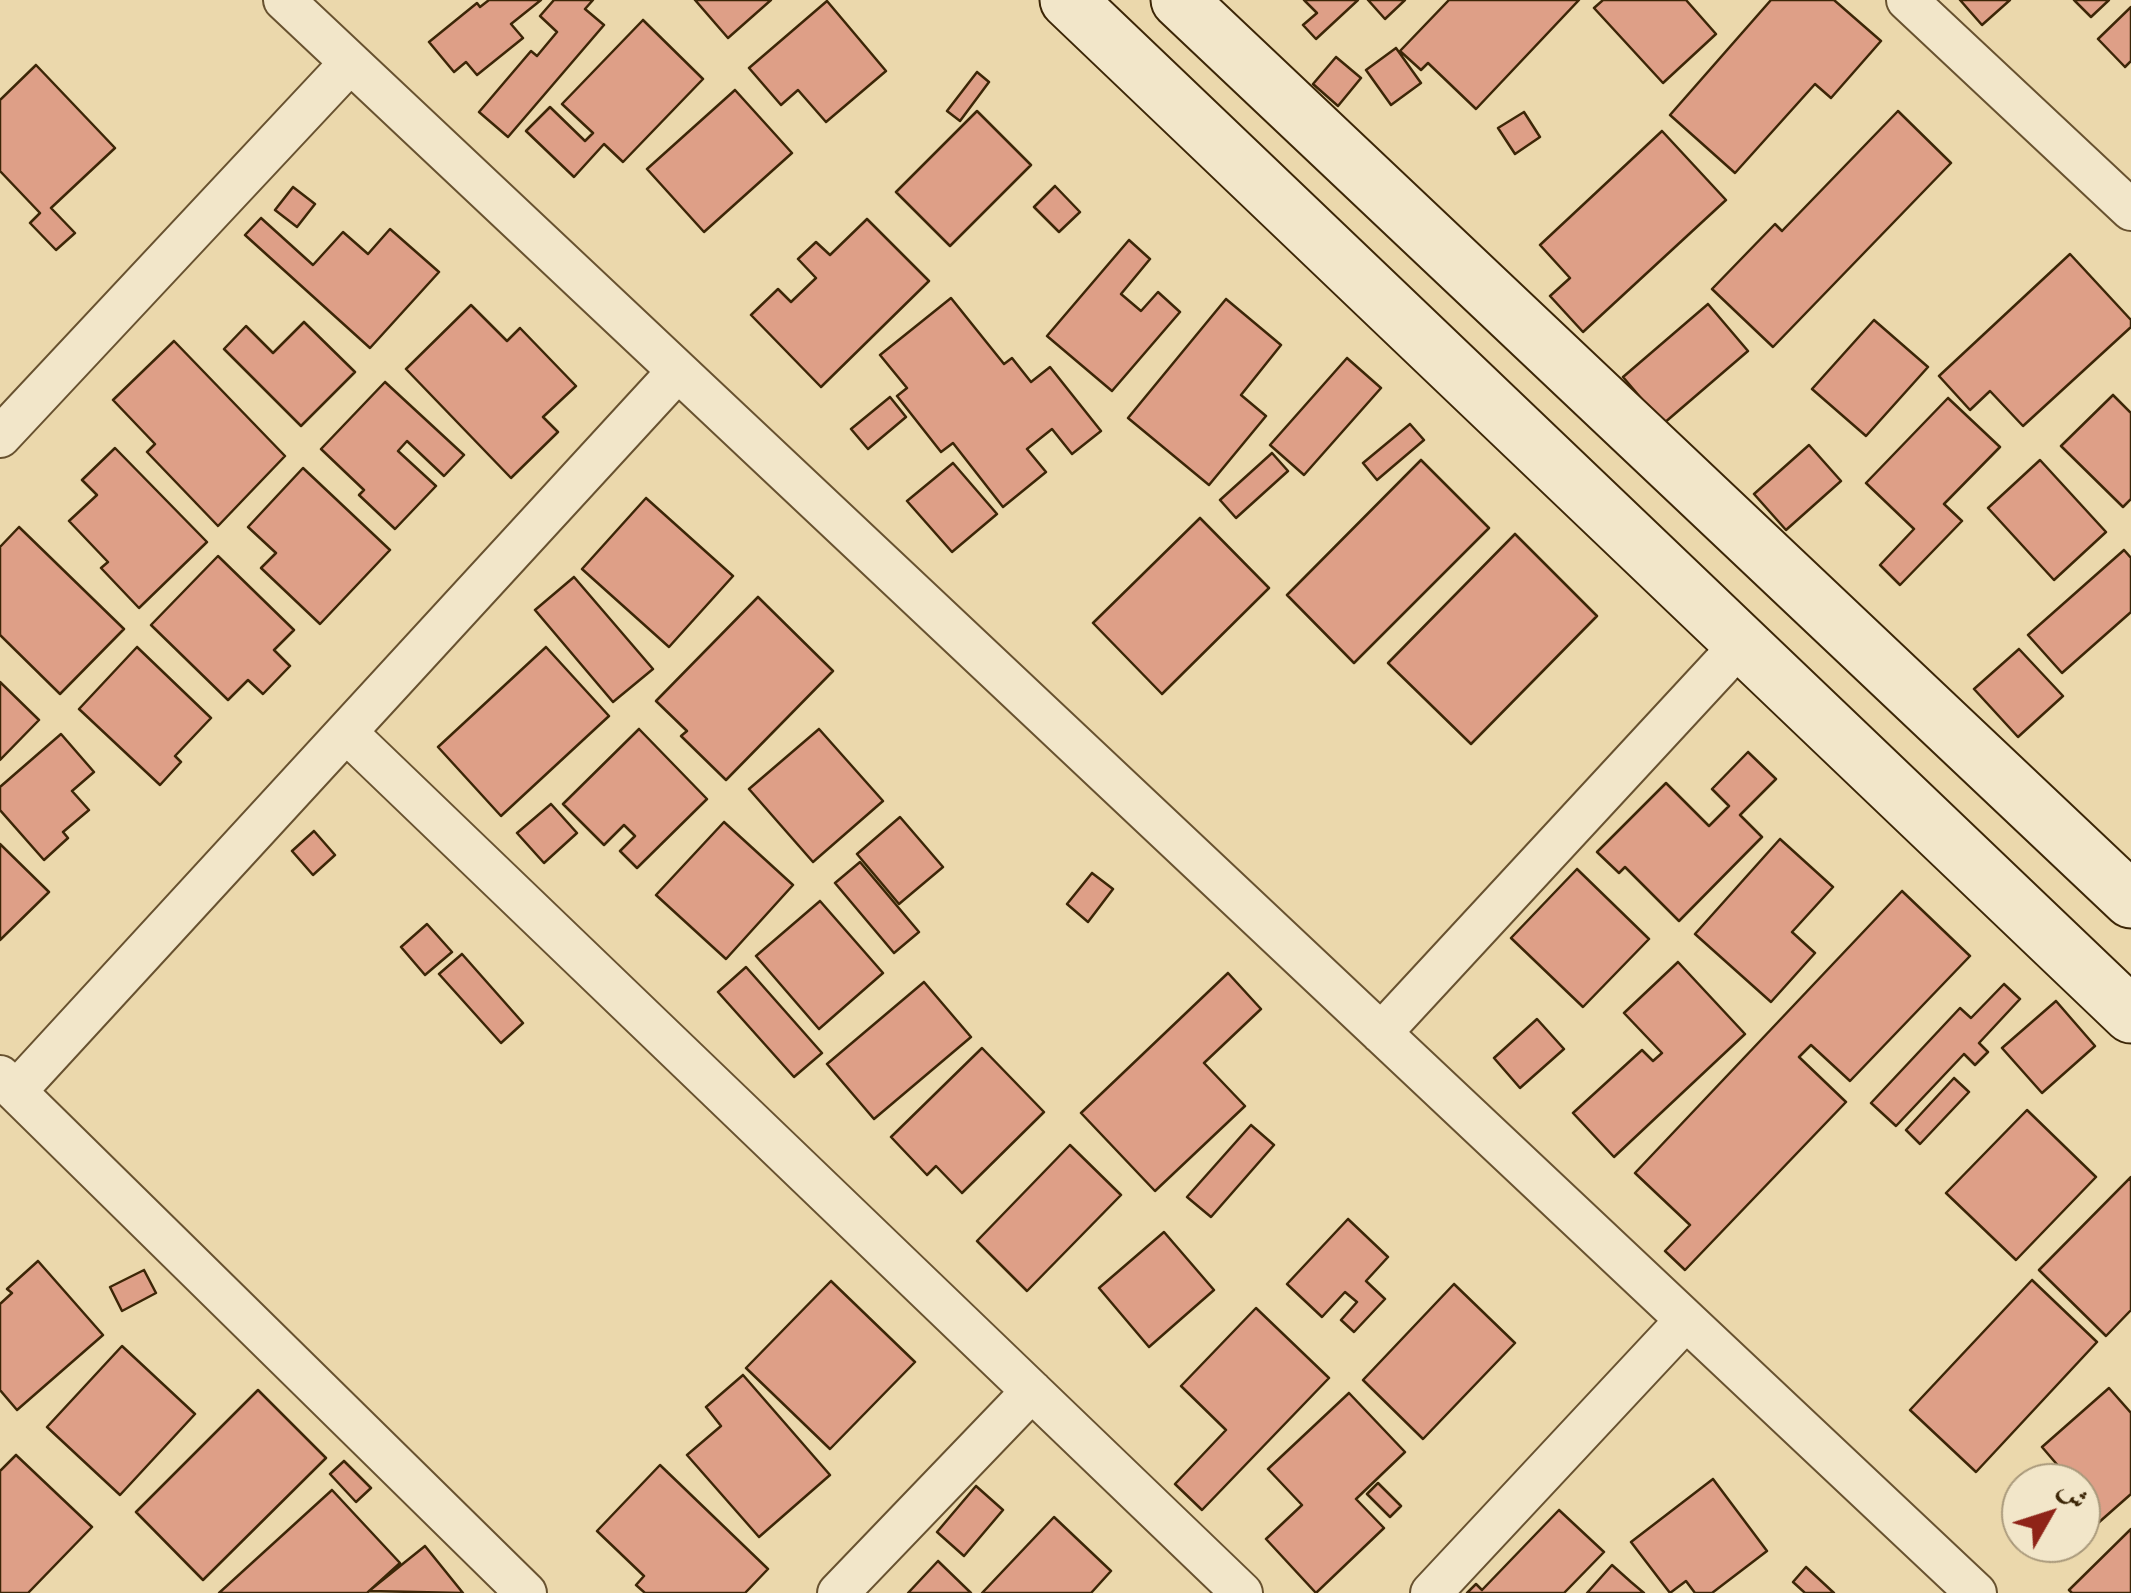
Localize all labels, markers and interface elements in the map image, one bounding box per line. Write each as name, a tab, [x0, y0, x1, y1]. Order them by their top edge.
north arrow	[2001, 1463, 2101, 1563]
text: ش	[2051, 1473, 2095, 1517]

